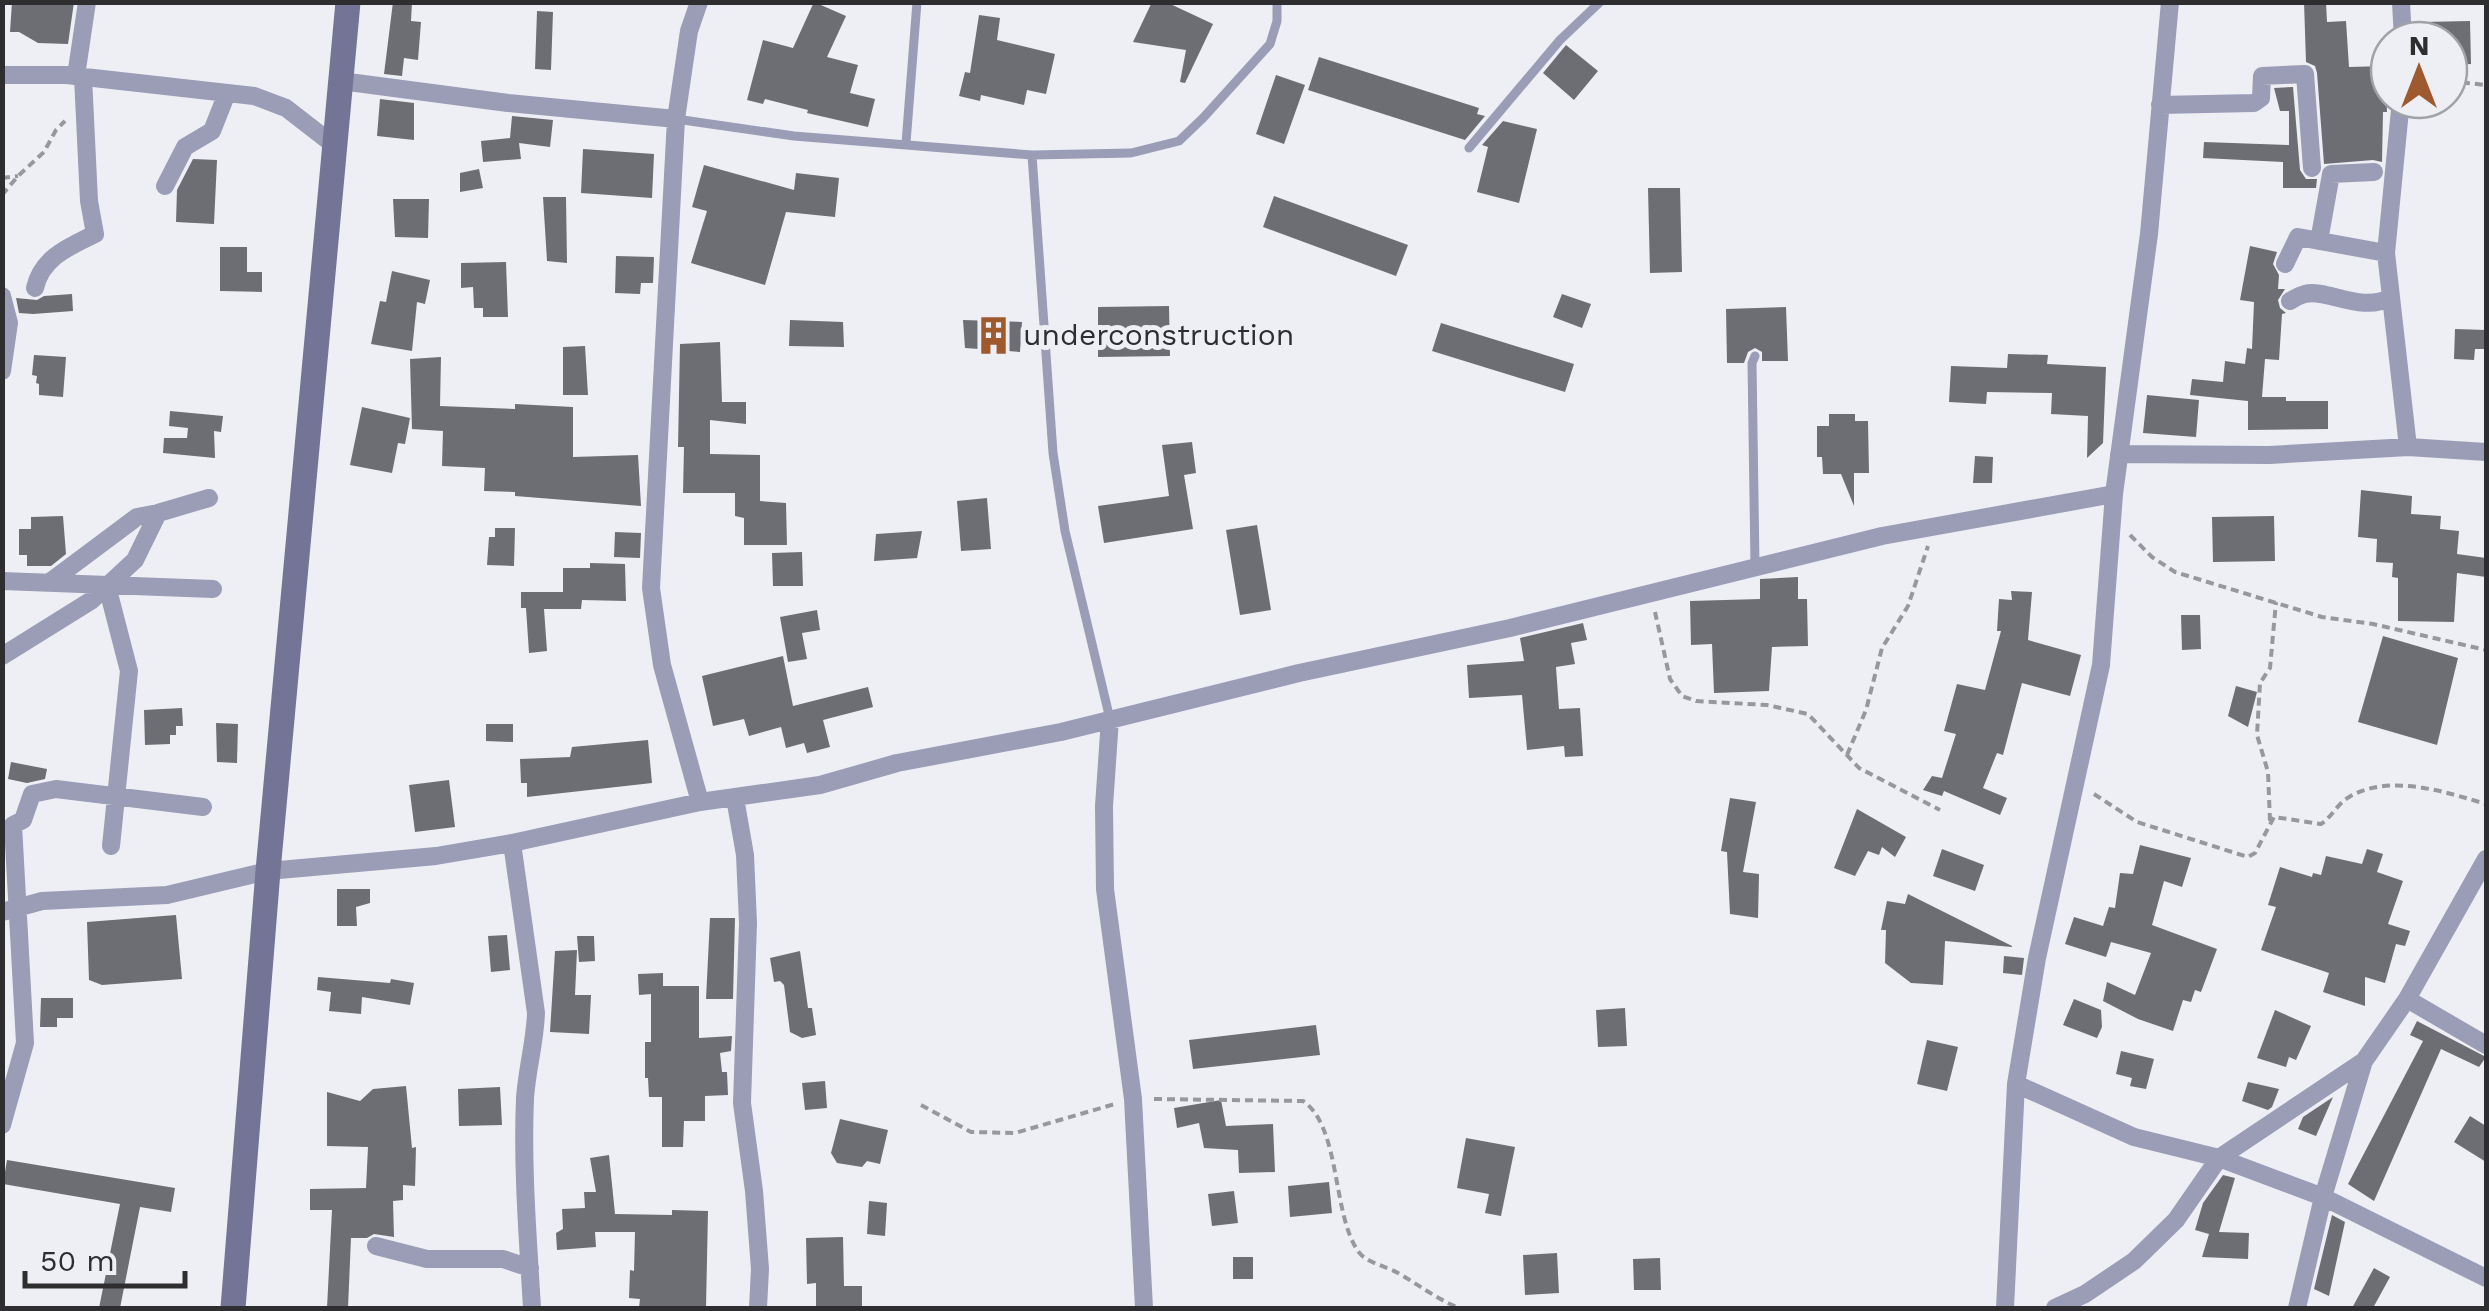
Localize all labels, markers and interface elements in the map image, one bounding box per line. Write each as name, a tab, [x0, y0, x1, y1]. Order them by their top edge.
north arrow	[2369, 20, 2469, 120]
text: N	[2409, 29, 2429, 62]
building icon: underconstruction	[972, 314, 1014, 356]
place label: underconstruction	[1023, 317, 1294, 352]
scale bar	[25, 1226, 185, 1288]
text: 50 m	[40, 1243, 115, 1278]

